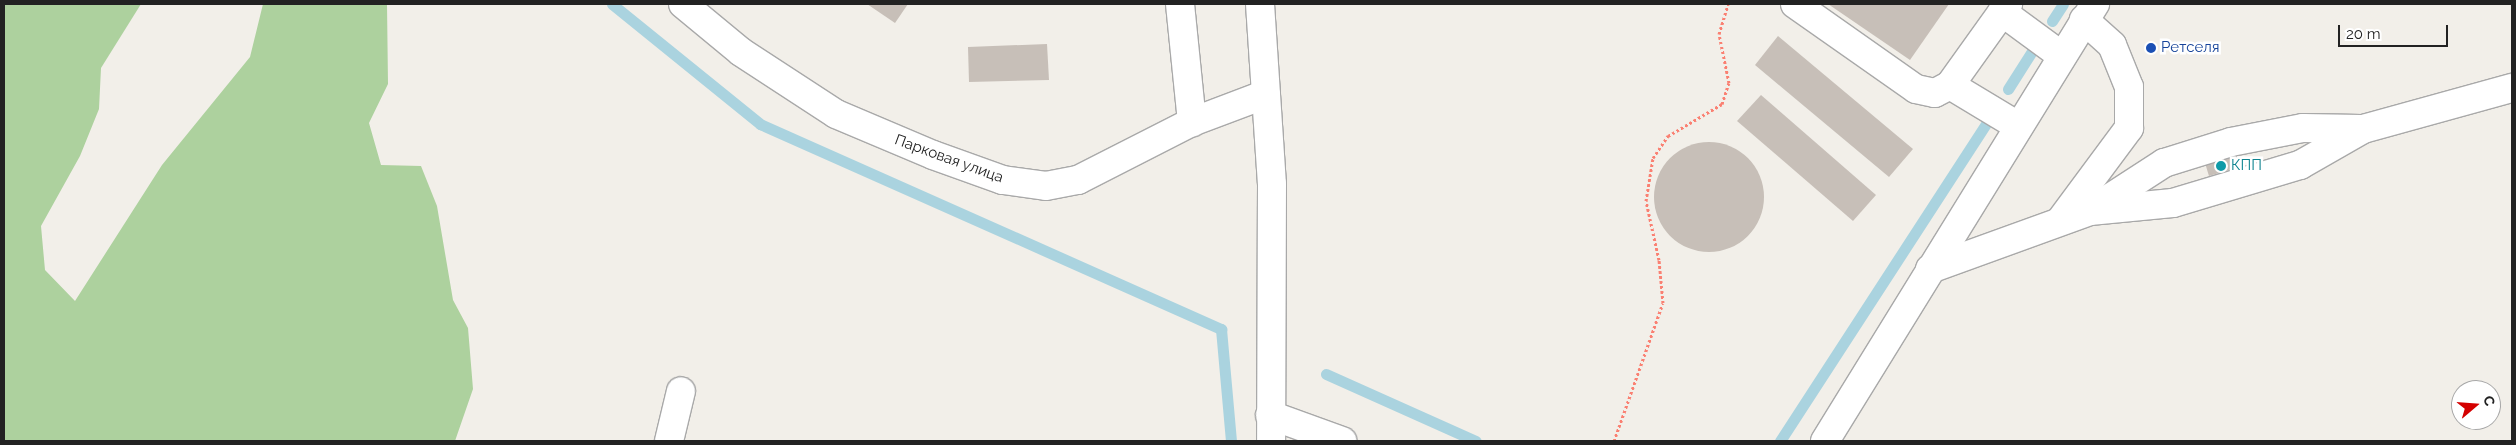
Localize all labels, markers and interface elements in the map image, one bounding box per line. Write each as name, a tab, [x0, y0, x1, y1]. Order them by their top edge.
scale bar	[2341, 15, 2451, 47]
text: 20 m	[2346, 25, 2381, 43]
place label: Ретселя	[2161, 39, 2220, 57]
marker: Ретселя	[2145, 42, 2157, 54]
street label: Парковая улица	[892, 131, 1006, 187]
place label: КПП	[2231, 157, 2262, 175]
marker: КПП	[2215, 160, 2227, 172]
north arrow	[2451, 380, 2501, 430]
text: С	[2480, 394, 2498, 408]

